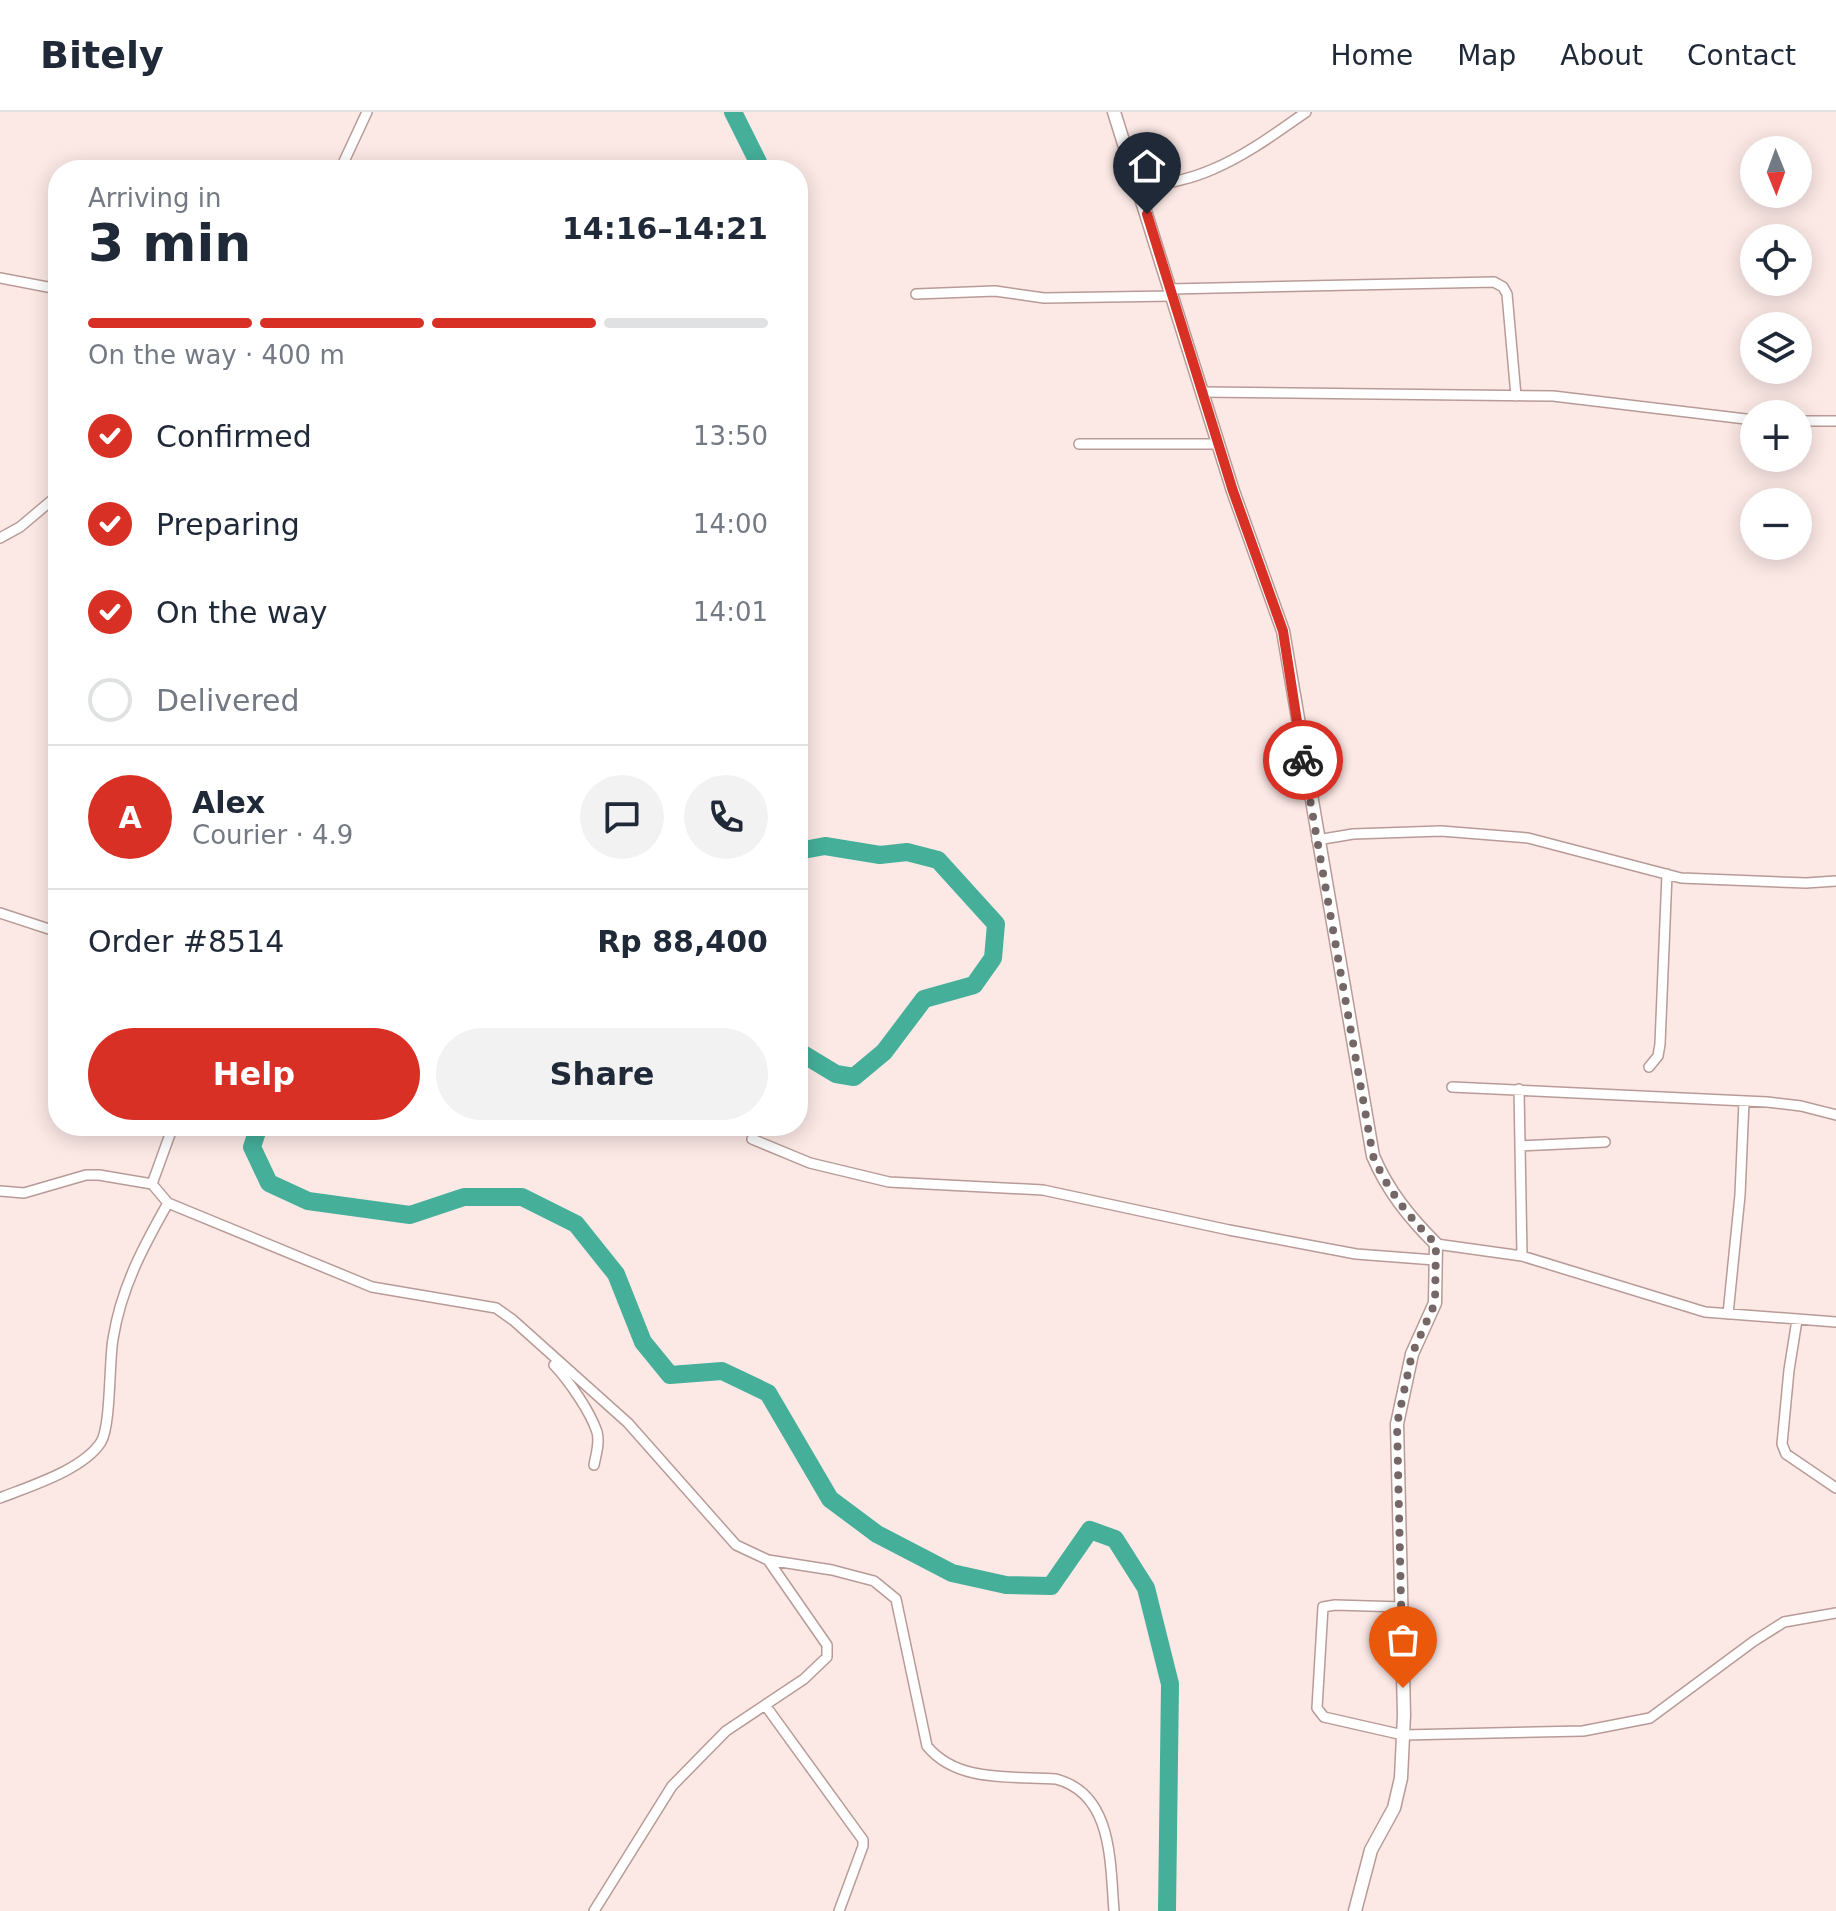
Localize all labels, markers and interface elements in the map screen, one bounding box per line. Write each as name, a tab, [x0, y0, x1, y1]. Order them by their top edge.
text: Bitely	[40, 33, 164, 77]
text: Home	[1330, 39, 1413, 72]
text: Map	[1457, 39, 1516, 72]
text: About	[1560, 39, 1643, 72]
text: Contact	[1687, 39, 1796, 72]
pin	[1113, 132, 1181, 214]
north arrow	[1740, 136, 1812, 208]
map controls	[1740, 136, 1812, 560]
icon: home	[1125, 144, 1169, 188]
text: Arriving in	[88, 183, 222, 213]
text: 14:16–14:21	[562, 211, 768, 246]
text: 3 min	[88, 213, 251, 273]
button: locate	[1740, 224, 1812, 296]
button: layers	[1740, 312, 1812, 384]
text: On the way · 400 m	[88, 340, 345, 370]
button: +	[1740, 400, 1812, 472]
icon: check	[88, 414, 132, 458]
text: Confirmed	[156, 419, 312, 454]
text: 13:50	[693, 421, 768, 451]
button: −	[1740, 488, 1812, 560]
icon: check	[88, 502, 132, 546]
text: Preparing	[156, 507, 300, 542]
text: 14:00	[693, 509, 768, 539]
icon: check	[88, 590, 132, 634]
text: On the way	[156, 595, 328, 630]
text: 14:01	[693, 597, 768, 627]
text: Delivered	[156, 683, 300, 718]
courier	[1263, 720, 1343, 800]
icon: bike	[1281, 738, 1325, 782]
button: chat	[580, 775, 664, 859]
button: phone	[684, 775, 768, 859]
text: Alex	[192, 785, 265, 820]
text: A	[118, 800, 142, 835]
text: Courier · 4.9	[192, 820, 353, 850]
text: Order #8514	[88, 924, 284, 959]
text: Rp 88,400	[597, 924, 768, 959]
button: Help	[88, 1028, 420, 1120]
button: Share	[436, 1028, 768, 1120]
pin	[1369, 1606, 1437, 1688]
icon: bag	[1381, 1618, 1425, 1662]

